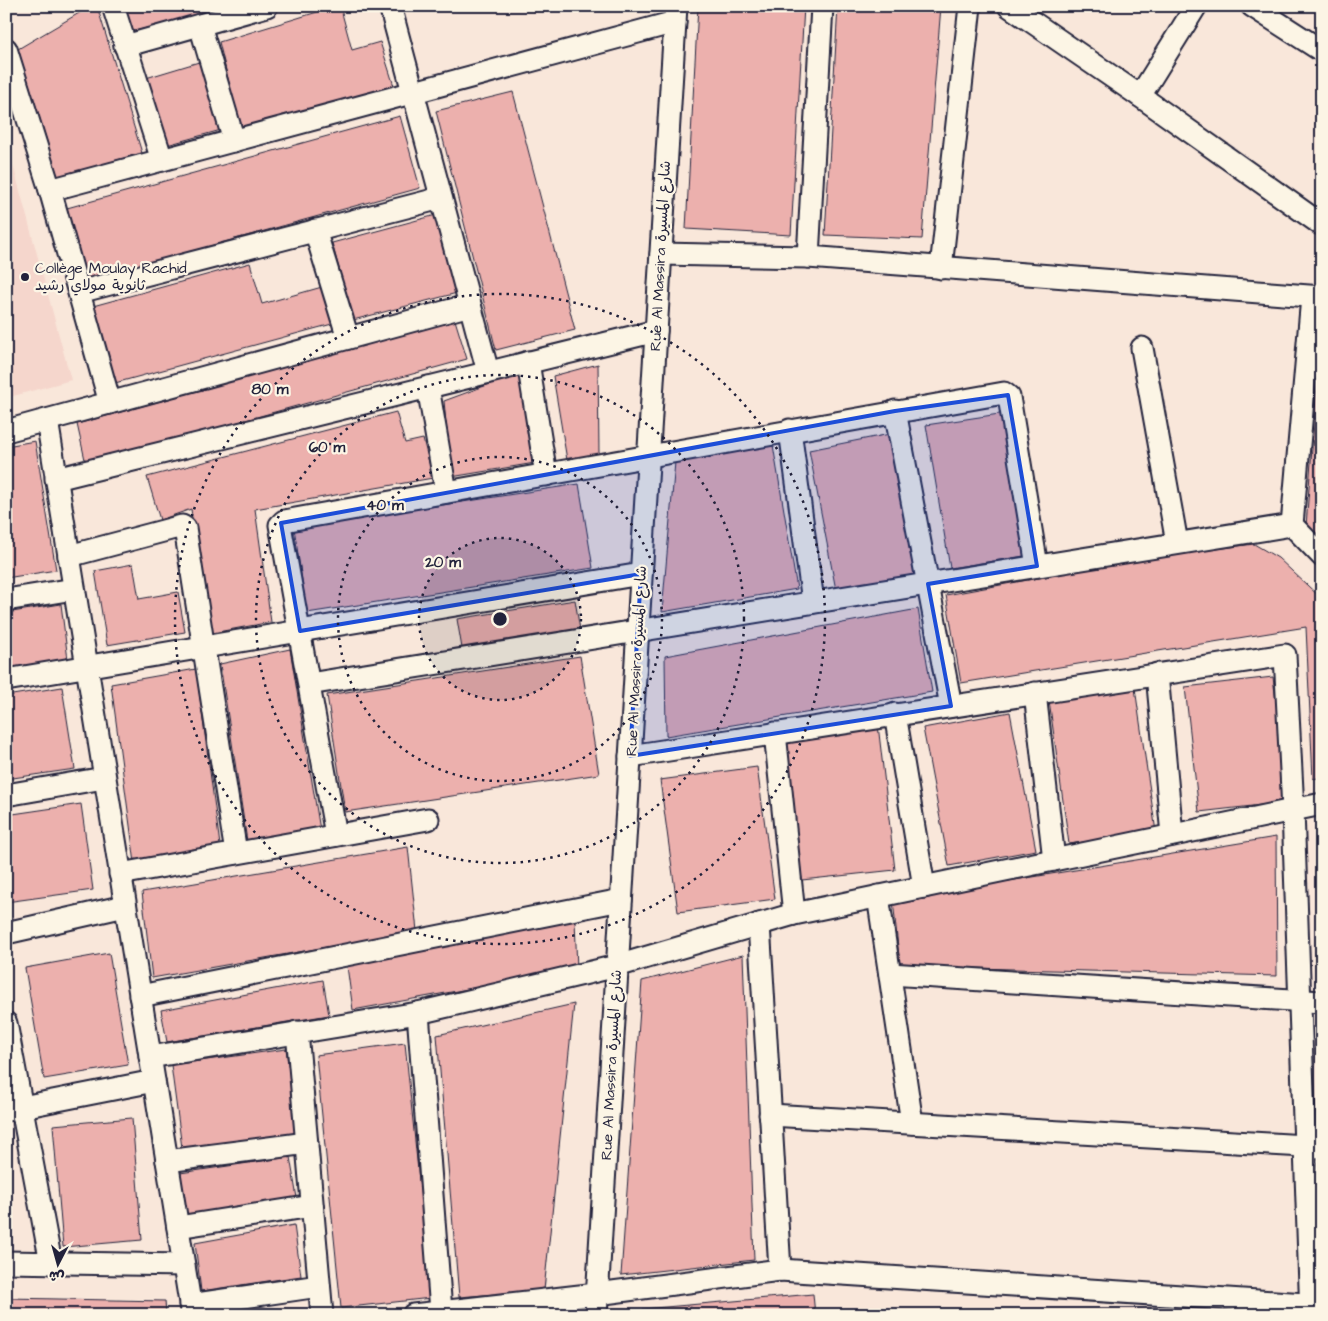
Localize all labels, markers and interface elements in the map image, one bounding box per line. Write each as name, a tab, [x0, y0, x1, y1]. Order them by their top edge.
street label: Rue Al Massira شارع المسيرة	[645, 160, 676, 352]
place label: Collège Moulay Rachid ثانوية مولاي رشيد	[35, 258, 187, 296]
marker: Collège Moulay Rachid ثانوية مولاي رشيد	[19, 271, 31, 283]
text: 80 m	[252, 379, 289, 400]
text: 60 m	[309, 437, 346, 458]
text: 40 m	[366, 495, 404, 516]
text: 20 m	[424, 552, 461, 573]
street label: Rue Al Massira شارع المسيرة	[621, 565, 652, 757]
centre of rings	[491, 610, 509, 628]
street label: Rue Al Massira شارع المسيرة	[596, 969, 627, 1161]
north arrow	[32, 1238, 82, 1288]
text: ش	[48, 1265, 65, 1287]

